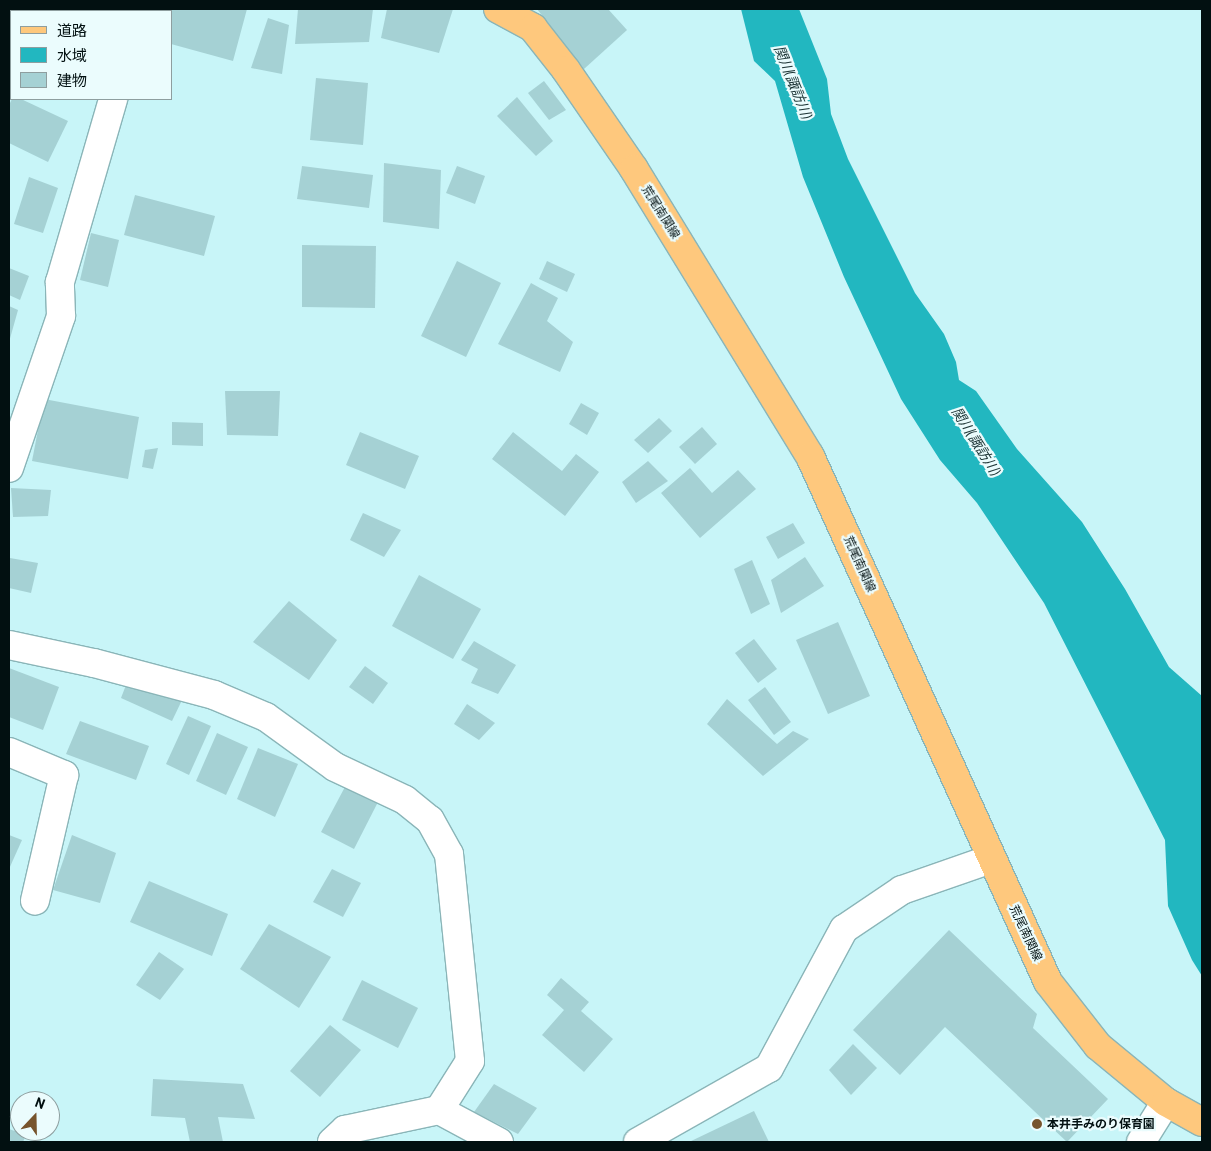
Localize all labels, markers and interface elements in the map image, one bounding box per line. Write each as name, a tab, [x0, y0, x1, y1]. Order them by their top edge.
legend	[10, 10, 172, 100]
text: 道路	[57, 21, 87, 39]
water label: 関川(諏訪川)	[771, 43, 815, 121]
text: 水域	[57, 46, 87, 64]
text: 建物	[57, 71, 87, 89]
street label: 荒尾南関線	[639, 183, 683, 241]
water label: 関川(諏訪川)	[948, 404, 1004, 478]
street label: 荒尾南関線	[841, 534, 879, 594]
street label: 荒尾南関線	[1007, 903, 1045, 963]
north arrow	[10, 1091, 60, 1141]
text: N	[33, 1093, 48, 1112]
place label: 本井手みのり保育園	[1047, 1117, 1155, 1131]
marker: 本井手みのり保育園	[1031, 1118, 1043, 1130]

